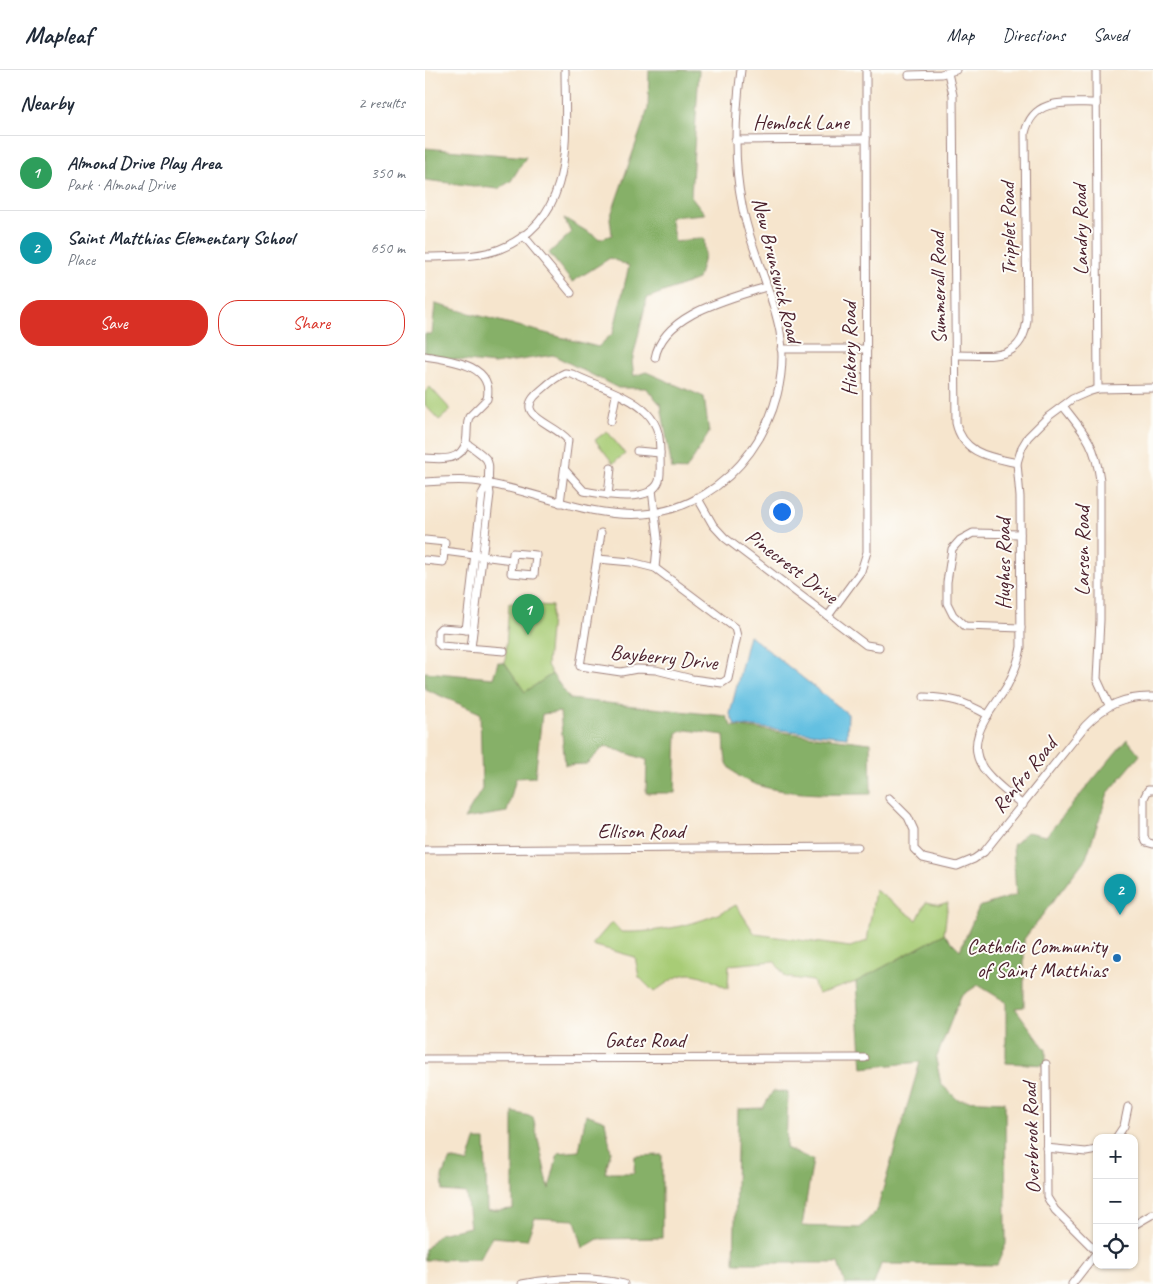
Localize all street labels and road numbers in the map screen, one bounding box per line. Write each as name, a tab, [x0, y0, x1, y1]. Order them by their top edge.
street label: Hemlock Lane	[753, 109, 851, 135]
street label: Tripplet Road	[994, 179, 1022, 276]
street label: Landry Road	[1066, 181, 1094, 276]
street label: New Brunswick Road	[746, 195, 809, 349]
street label: Summerall Road	[924, 229, 952, 344]
street label: Hickory Road	[836, 298, 862, 396]
street label: Larsen Road	[1069, 502, 1095, 596]
street label: Hughes Road	[990, 514, 1016, 610]
street label: Pinecrest Drive	[741, 523, 844, 610]
street label: Bayberry Drive	[609, 638, 720, 676]
street label: Renfro Road	[986, 729, 1065, 818]
street label: Ellison Road	[597, 818, 688, 844]
street label: Gates Road	[605, 1027, 688, 1053]
street label: Overbrook Road	[1016, 1079, 1046, 1194]

